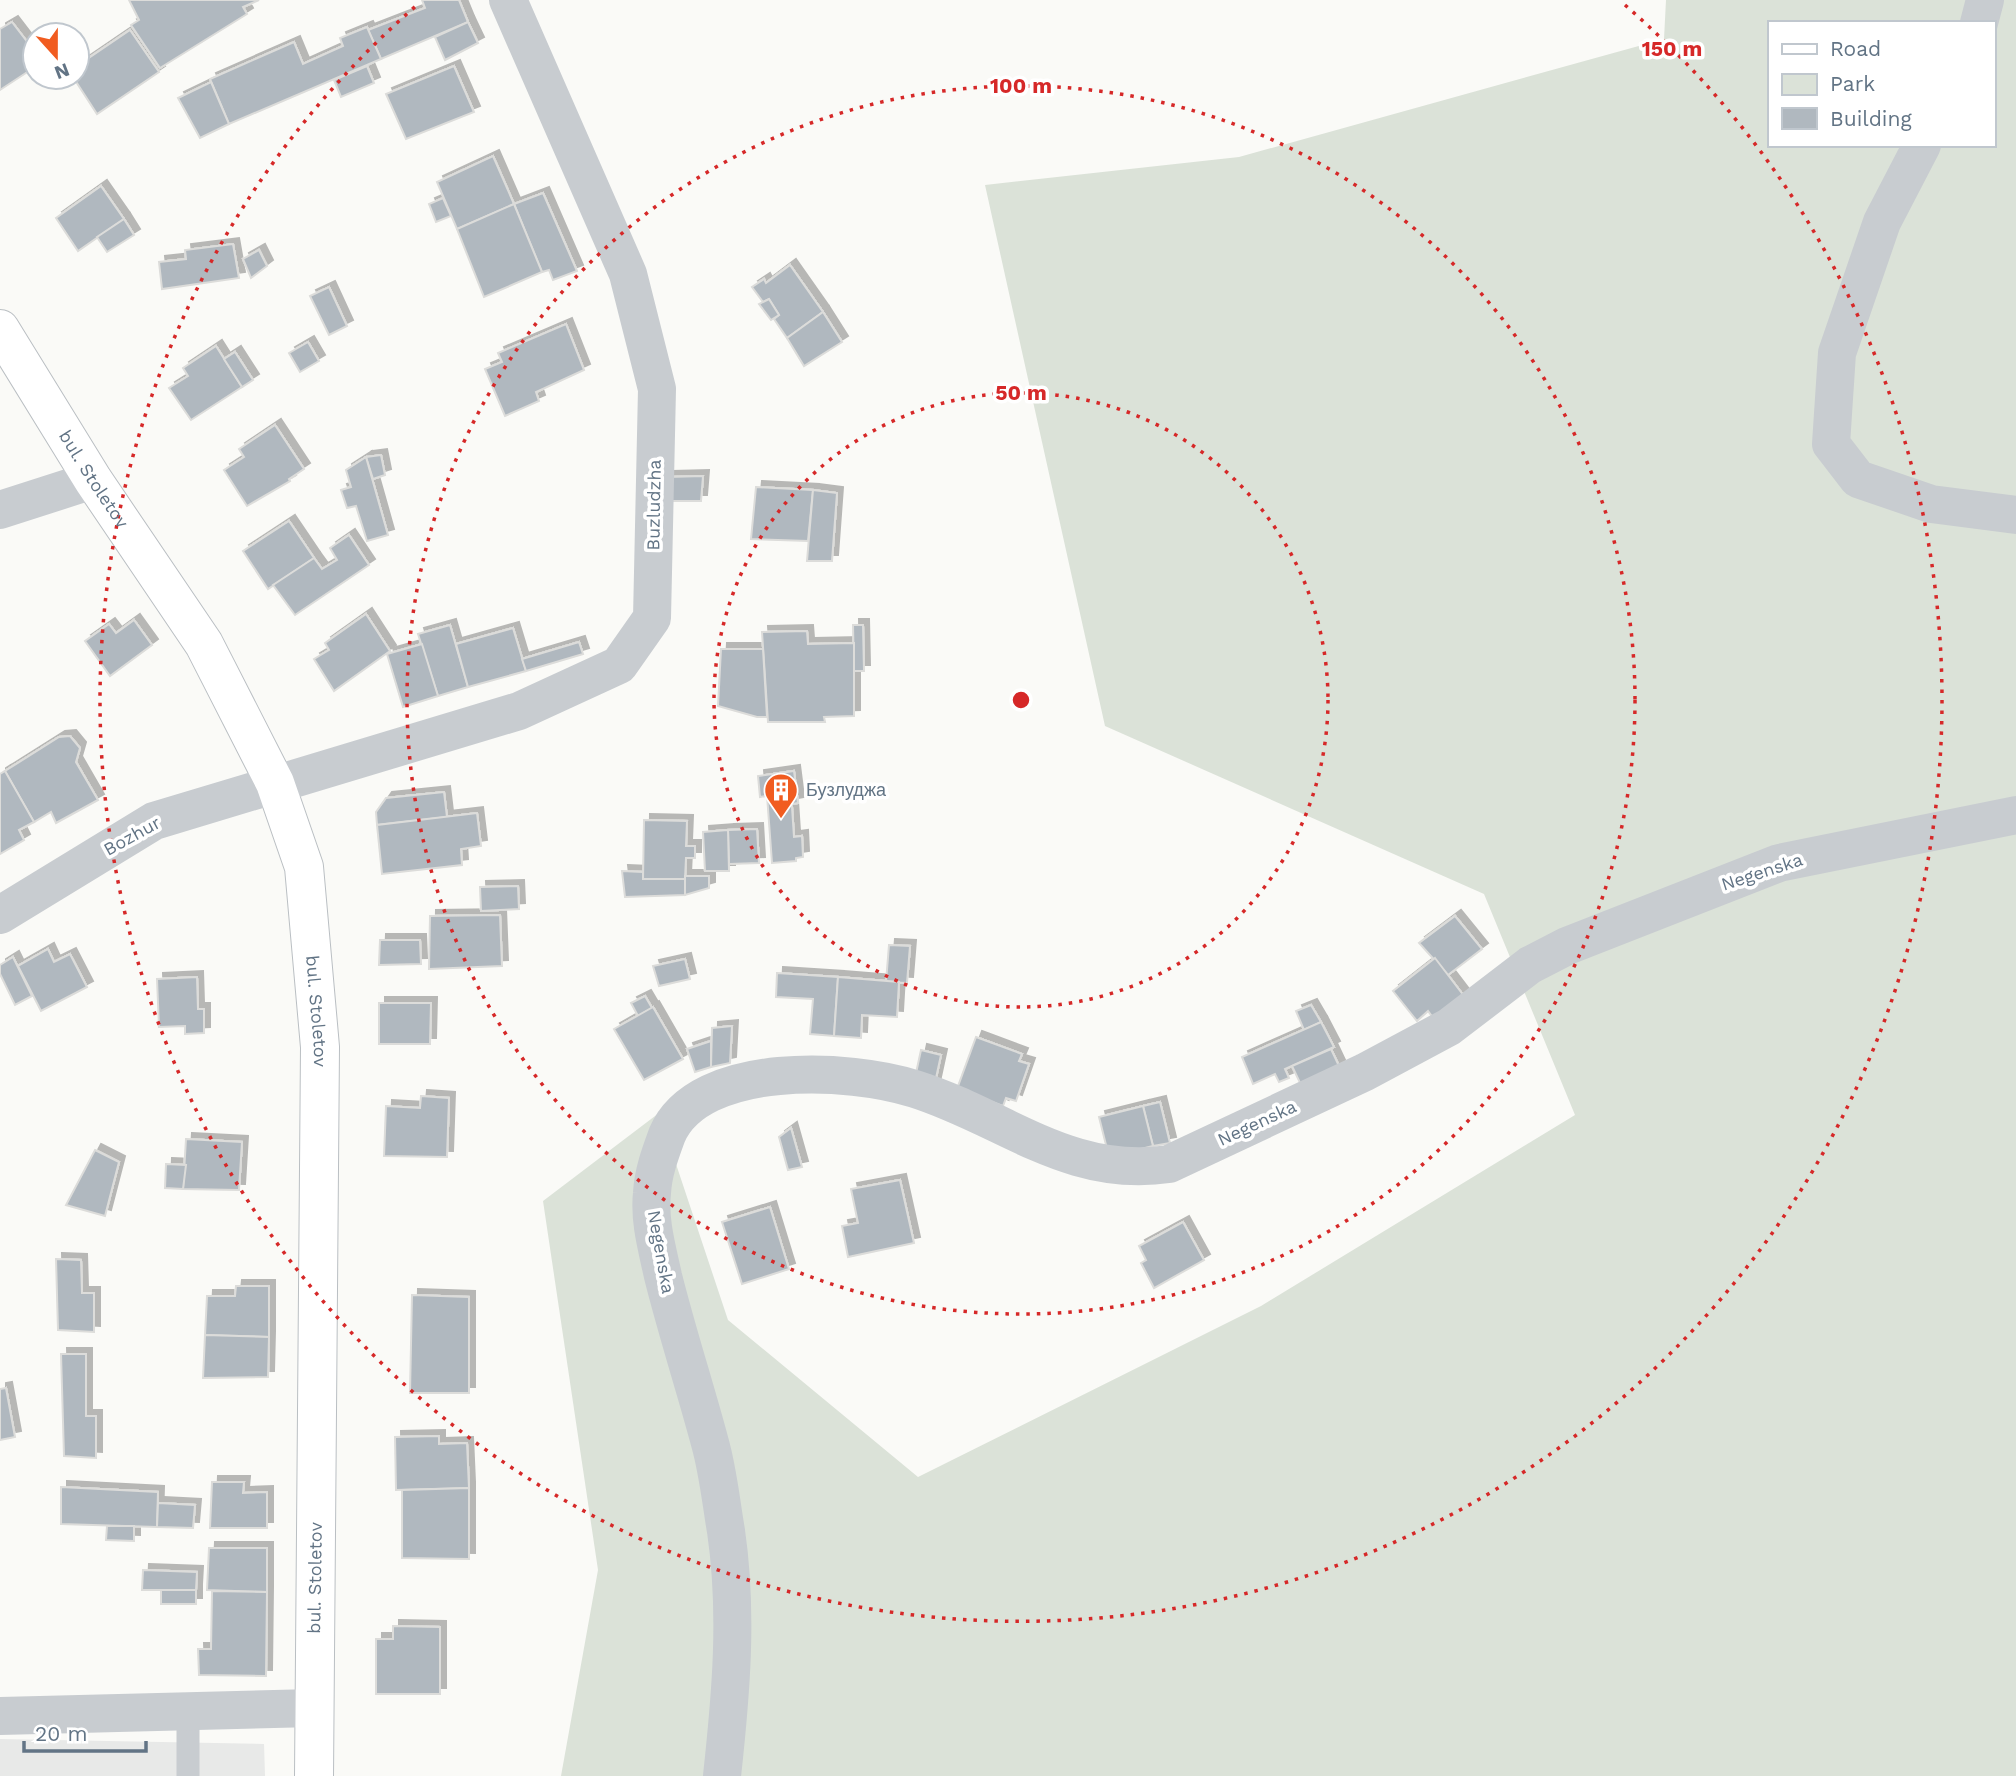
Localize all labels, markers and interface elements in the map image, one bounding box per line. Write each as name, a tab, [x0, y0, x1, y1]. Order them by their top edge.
north arrow	[21, 21, 91, 91]
legend	[1768, 21, 1995, 147]
text: 150 m	[1642, 36, 1702, 61]
text: Road	[1830, 36, 1881, 61]
text: N	[51, 58, 73, 85]
text: Park	[1830, 71, 1875, 96]
text: 100 m	[990, 73, 1052, 98]
text: Building	[1830, 106, 1912, 131]
text: 50 m	[995, 380, 1047, 405]
street label: bul. Stoletov	[55, 426, 134, 532]
street label: Buzludzha	[642, 459, 665, 551]
centre of rings	[1009, 688, 1033, 712]
building icon: Бузлуджа	[762, 771, 800, 820]
place label: Бузлуджа	[806, 779, 887, 800]
street label: Bozhur	[100, 811, 164, 860]
street label: Negenska	[1719, 849, 1805, 895]
street label: bul. Stoletov	[302, 954, 331, 1068]
street label: Negenska	[1214, 1095, 1299, 1150]
street label: Negenska	[644, 1209, 679, 1295]
street label: bul. Stoletov	[303, 1521, 326, 1634]
scale bar	[24, 1710, 147, 1754]
text: 20 m	[35, 1721, 87, 1746]

